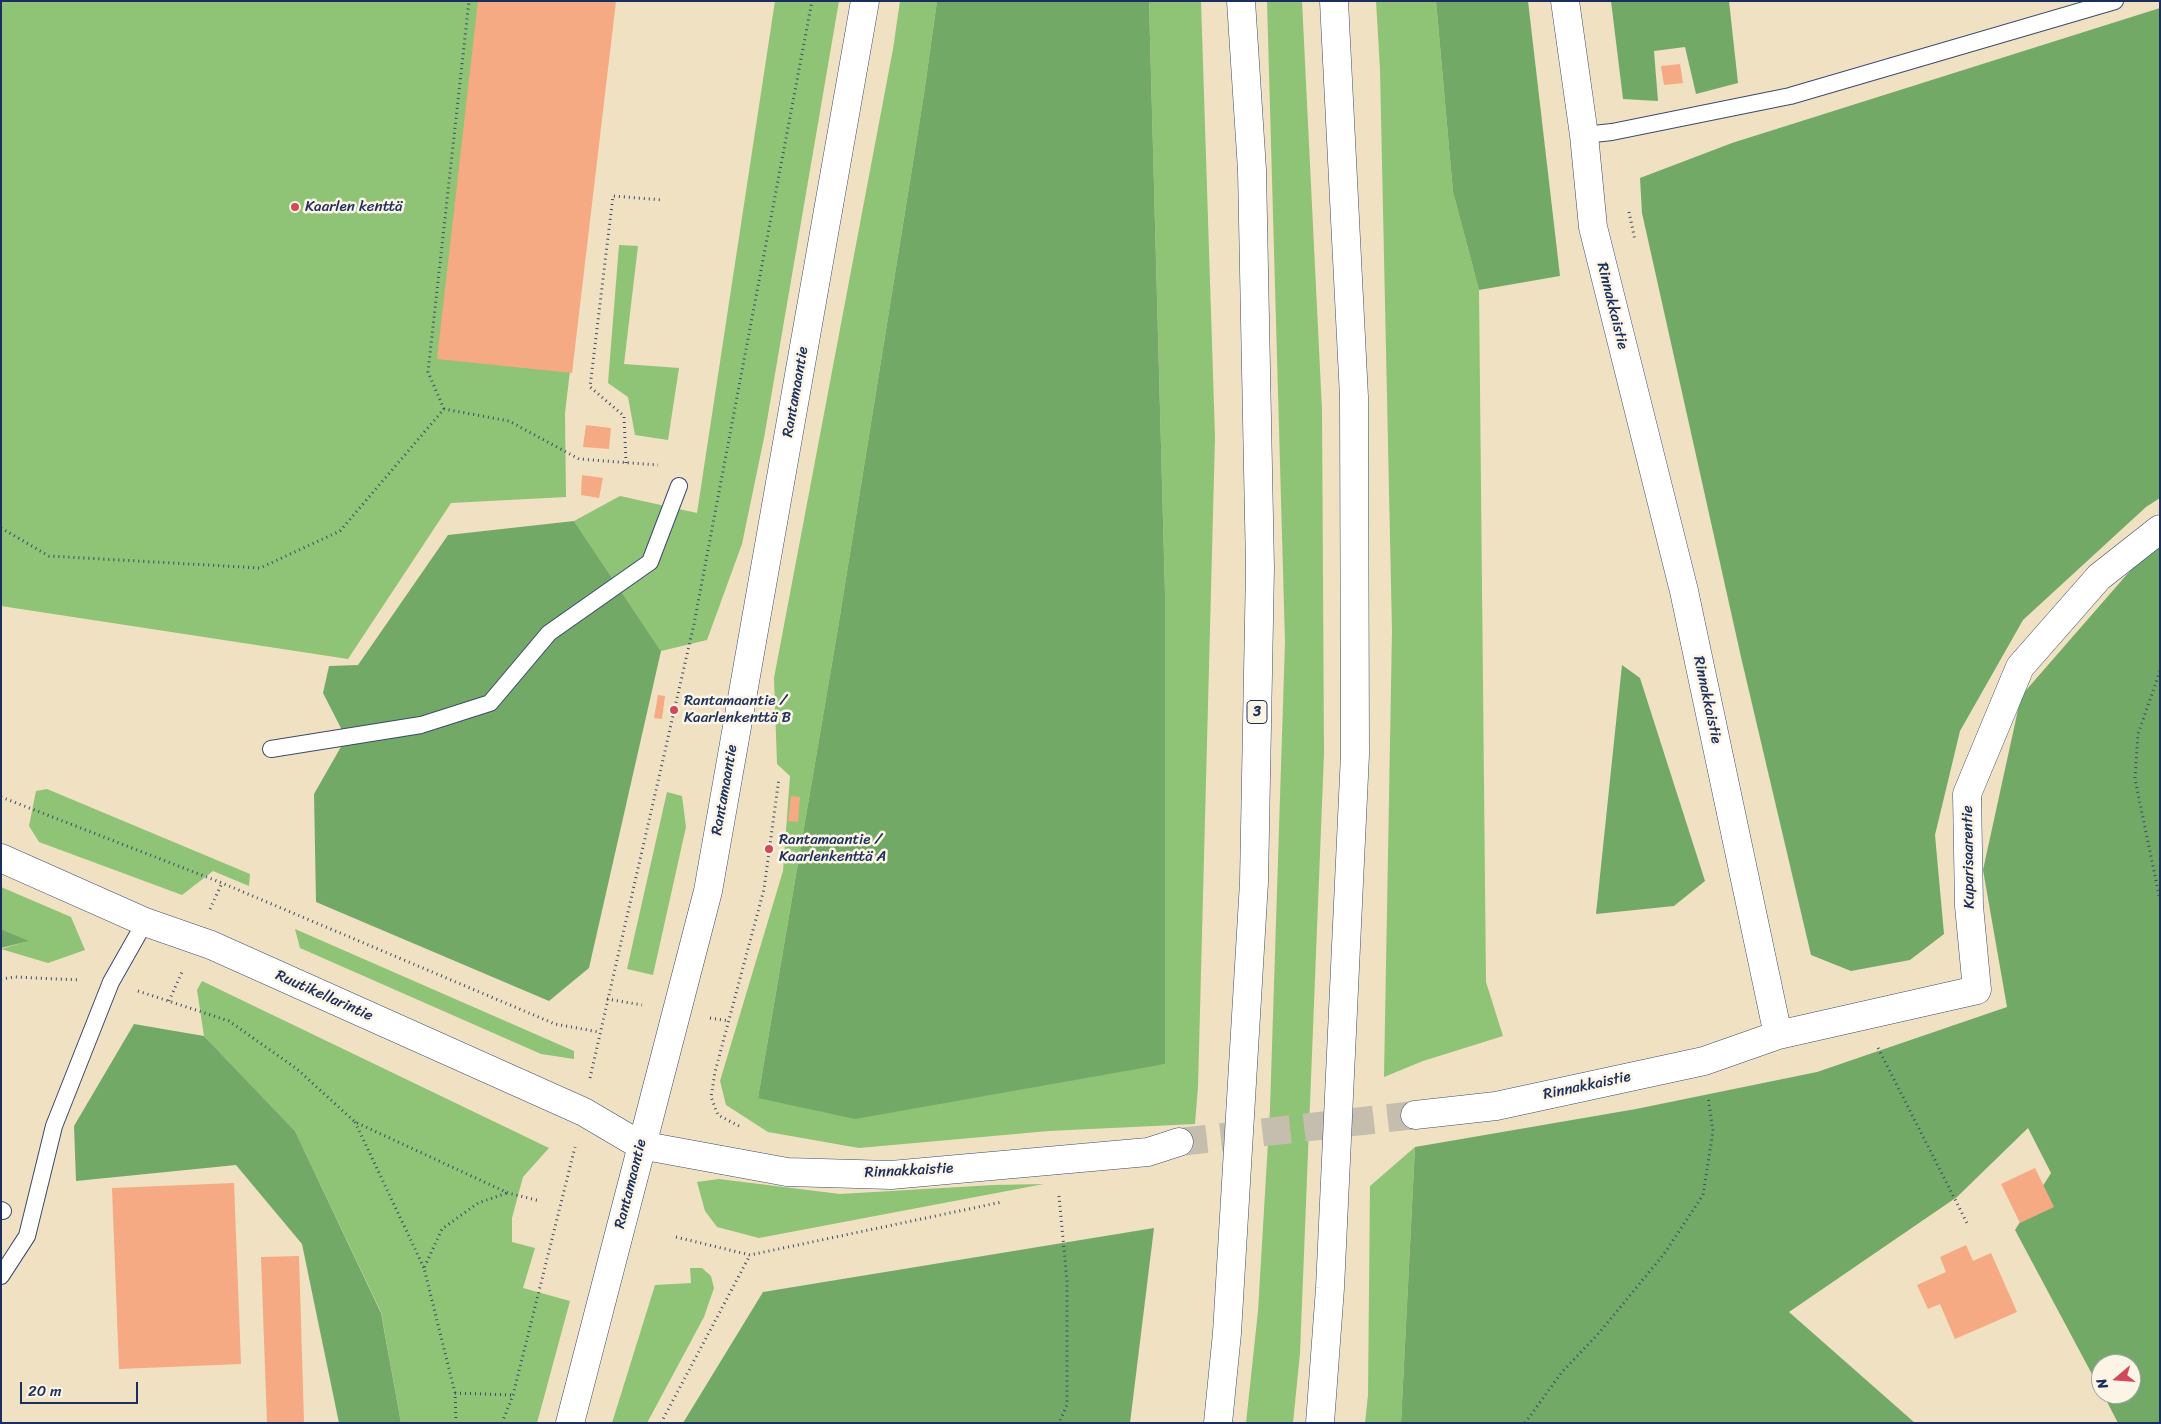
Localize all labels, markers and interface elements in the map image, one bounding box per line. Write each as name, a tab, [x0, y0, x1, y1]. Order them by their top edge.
place label: Kaarlen kenttä	[305, 198, 403, 216]
marker: Kaarlen kenttä	[289, 201, 301, 213]
street label: Rinnakkaistie	[1593, 261, 1631, 351]
street label: Rantamaantie	[779, 345, 813, 439]
street label: Rinnakkaistie	[1689, 655, 1725, 745]
place label: Rantamaantie / Kaarlenkenttä B	[684, 692, 791, 727]
road number: 3	[1247, 700, 1267, 724]
marker: Rantamaantie / Kaarlenkenttä B	[668, 704, 680, 716]
street label: Rantamaantie	[708, 743, 742, 837]
street label: Kuparisaarentie	[1959, 805, 1979, 909]
place label: Rantamaantie / Kaarlenkenttä A	[779, 831, 886, 866]
marker: Rantamaantie / Kaarlenkenttä A	[763, 843, 775, 855]
street label: Ruutikellarintie	[273, 967, 375, 1025]
street label: Rinnakkaistie	[1542, 1068, 1632, 1104]
street label: Rantamaantie	[611, 1137, 651, 1231]
street label: Rinnakkaistie	[864, 1160, 954, 1182]
north arrow	[2091, 1354, 2141, 1404]
scale bar	[22, 1372, 140, 1404]
text: N	[2089, 1375, 2116, 1392]
text: 20 m	[28, 1378, 62, 1404]

